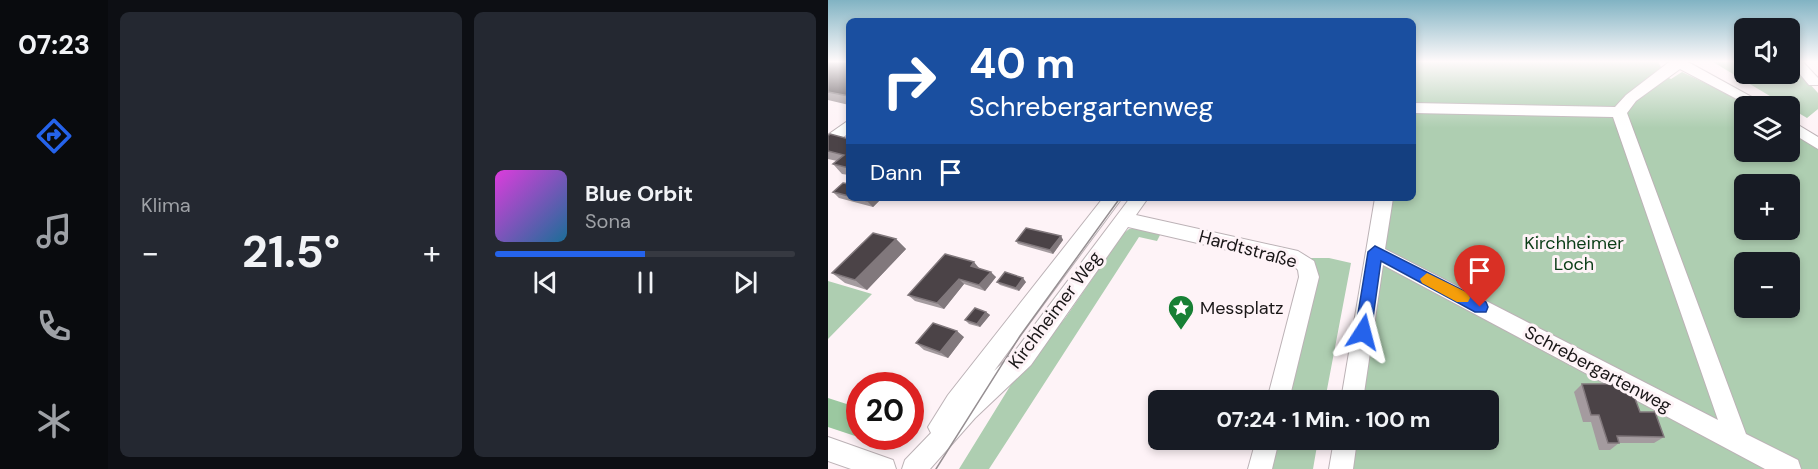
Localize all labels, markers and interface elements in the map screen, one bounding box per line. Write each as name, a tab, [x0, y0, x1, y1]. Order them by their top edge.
map controls	[1734, 18, 1800, 318]
button: sound	[1734, 18, 1800, 84]
text: 07:23	[18, 27, 90, 62]
text: 40 m	[969, 36, 1075, 91]
icon: right	[870, 42, 948, 120]
text: Schrebergartenweg	[969, 89, 1214, 124]
button: layers	[1734, 96, 1800, 162]
icon: directions	[33, 115, 75, 157]
icon: arrive	[934, 156, 967, 189]
text: Dann	[870, 158, 922, 187]
button: +	[1734, 174, 1800, 240]
text: Blue Orbit	[585, 179, 693, 208]
text: Klima	[141, 192, 191, 218]
text: Sona	[585, 208, 631, 234]
icon: music	[33, 210, 75, 252]
text: 21.5°	[242, 222, 340, 281]
street label: Hardtstraße	[1196, 224, 1300, 274]
text: −	[141, 231, 159, 274]
text: +	[423, 231, 441, 274]
park label: Kirchheimer Loch	[1524, 231, 1624, 276]
pin	[1454, 245, 1505, 307]
street label: Kirchheimer Weg	[1003, 246, 1107, 374]
button: −	[1734, 252, 1800, 318]
icon: arrive	[1463, 254, 1496, 287]
icon: previous	[529, 266, 562, 299]
icon: pause	[629, 266, 662, 299]
icon: next	[729, 266, 762, 299]
place icon: Messplatz	[1166, 293, 1196, 331]
place label: Messplatz	[1200, 296, 1284, 320]
position arrow	[1331, 300, 1395, 364]
icon: phone	[33, 305, 75, 347]
street label: Schrebergartenweg	[1520, 320, 1676, 418]
speed limit sign: 20	[846, 372, 924, 450]
icon: climate	[33, 400, 75, 442]
text: 07:24 · 1 Min. · 100 m	[1216, 405, 1431, 434]

